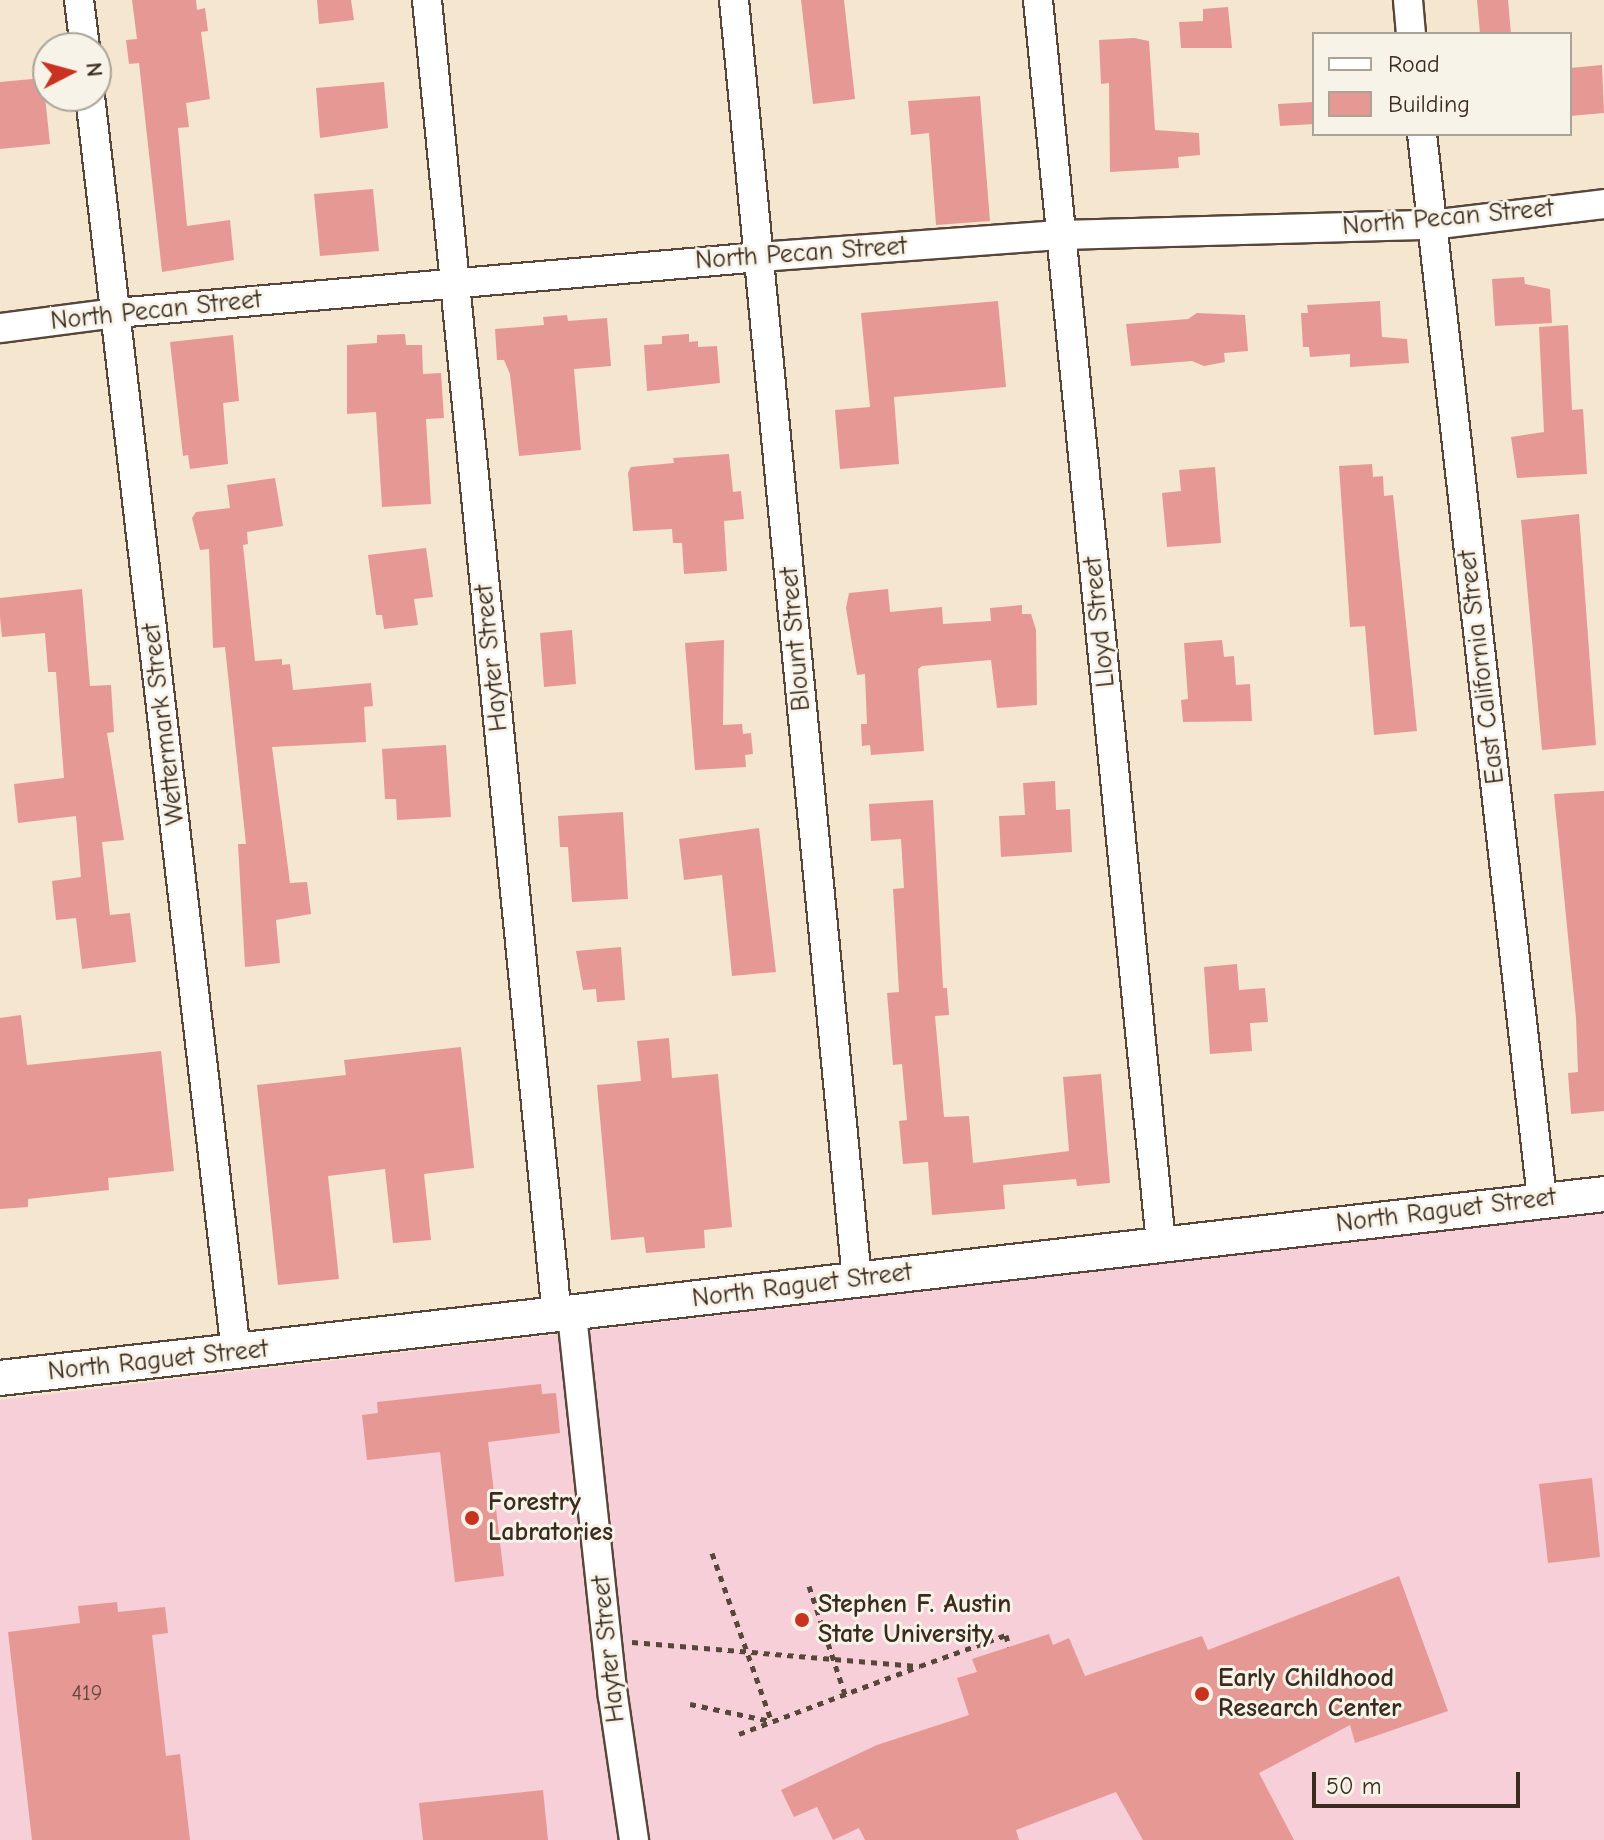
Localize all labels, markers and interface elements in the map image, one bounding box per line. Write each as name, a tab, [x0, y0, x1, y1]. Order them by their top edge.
north arrow	[32, 32, 112, 112]
legend	[1312, 32, 1572, 136]
text: Road	[1388, 50, 1440, 78]
text: N	[80, 61, 108, 78]
text: Building	[1388, 90, 1470, 118]
street label: North Pecan Street	[1341, 193, 1555, 243]
street label: North Pecan Street	[694, 231, 908, 277]
street label: North Pecan Street	[49, 284, 263, 338]
street label: East California Street	[1452, 548, 1512, 786]
street label: Lloyd Street	[1078, 555, 1122, 689]
street label: Blount Street	[774, 566, 818, 712]
street label: Hayter Street	[469, 583, 515, 733]
street label: Wettermark Street	[136, 621, 192, 827]
street label: North Raguet Street	[1334, 1182, 1558, 1240]
street label: North Raguet Street	[690, 1257, 914, 1315]
street label: North Raguet Street	[46, 1334, 270, 1388]
place label: Forestry Labratories	[488, 1487, 613, 1548]
marker: Forestry Labratories	[463, 1509, 481, 1527]
street label: Hayter Street	[586, 1574, 632, 1724]
place label: Stephen F. Austin State University	[818, 1589, 1011, 1650]
marker: Stephen F. Austin State University	[793, 1611, 811, 1629]
place label: Early Childhood Research Center	[1218, 1663, 1402, 1724]
house number: 419	[71, 1681, 103, 1707]
marker: Early Childhood Research Center	[1193, 1685, 1211, 1703]
scale bar	[1316, 1756, 1524, 1806]
text: 50 m	[1326, 1772, 1382, 1800]

